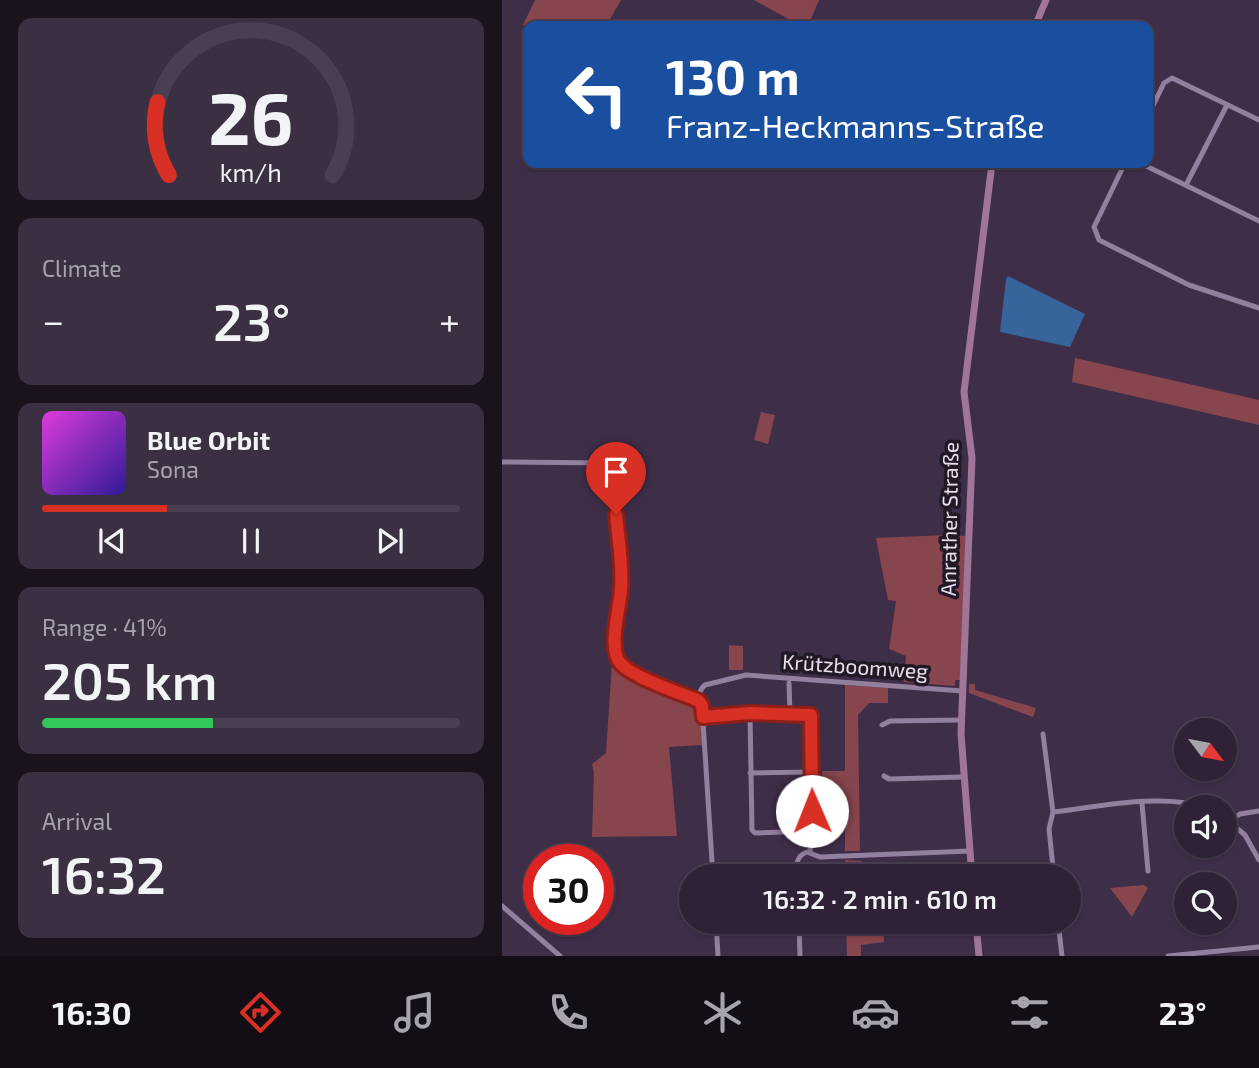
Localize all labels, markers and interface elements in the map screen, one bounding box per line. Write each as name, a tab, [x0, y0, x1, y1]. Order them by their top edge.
text: 130 m	[666, 46, 800, 105]
icon: left	[551, 49, 642, 140]
text: 26	[208, 72, 294, 160]
text: Franz-Heckmanns-Straße	[666, 106, 1044, 144]
text: km/h	[220, 157, 282, 187]
text: Climate	[42, 254, 122, 282]
text: 23°	[213, 289, 290, 351]
text: −	[42, 297, 64, 343]
text: +	[439, 297, 460, 343]
text: Blue Orbit	[147, 424, 270, 455]
pin	[586, 442, 646, 514]
street label: Anrather Straße	[935, 442, 962, 596]
icon: arrive	[597, 453, 635, 491]
text: Sona	[147, 455, 199, 483]
icon: previous	[93, 522, 131, 560]
icon: pause	[232, 522, 270, 560]
icon: next	[371, 522, 409, 560]
text: Range · 41%	[42, 613, 167, 641]
text: 205 km	[42, 648, 217, 710]
street label: Krützboomweg	[781, 648, 929, 683]
north arrow	[1174, 718, 1237, 780]
map controls	[1174, 718, 1237, 935]
position arrow	[775, 774, 849, 848]
button: sound	[1174, 795, 1237, 858]
text: Arrival	[42, 807, 112, 835]
text: 16:32	[42, 842, 166, 904]
speed limit sign: 30	[523, 844, 614, 935]
button: search	[1174, 872, 1237, 935]
text: 16:32 · 2 min · 610 m	[763, 883, 997, 914]
icon: directions	[236, 988, 285, 1037]
icon: music	[390, 988, 439, 1037]
icon: phone	[544, 988, 593, 1037]
icon: climate	[698, 988, 747, 1037]
icon: car	[851, 988, 900, 1037]
icon: filters	[1005, 988, 1054, 1037]
text: 16:30	[52, 993, 132, 1031]
text: 23°	[1159, 993, 1207, 1031]

